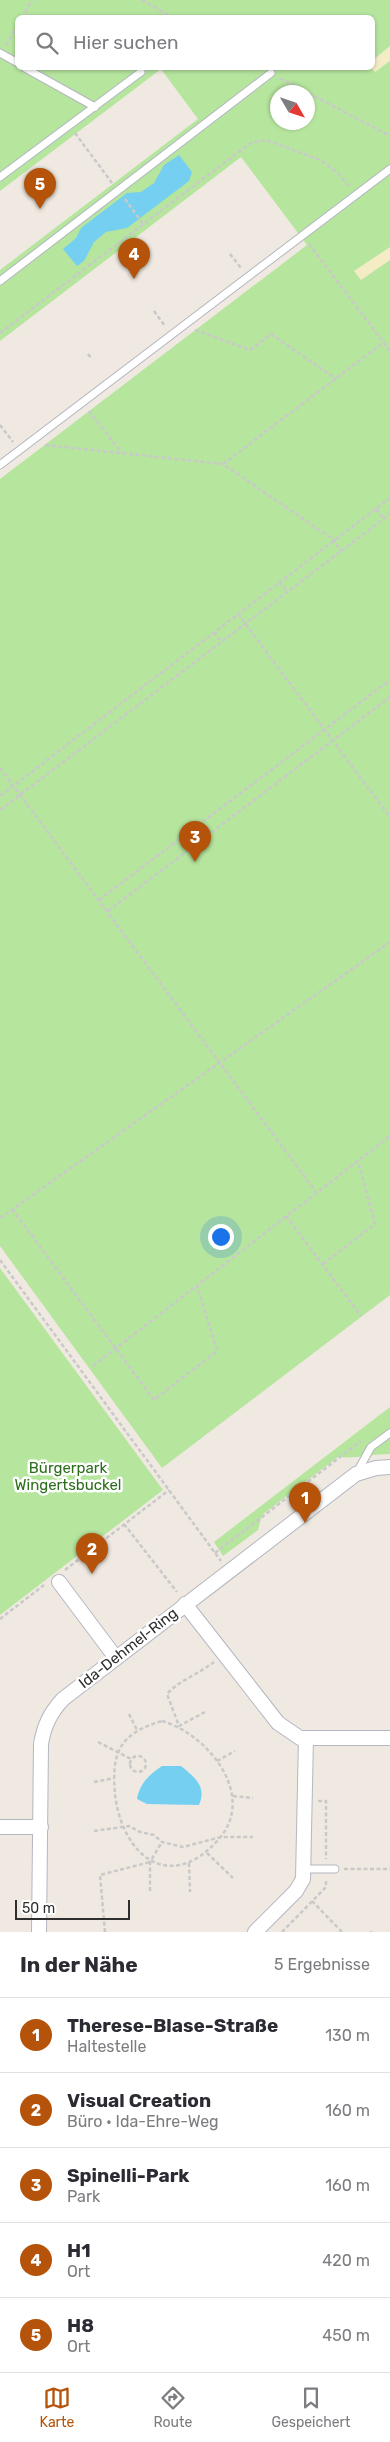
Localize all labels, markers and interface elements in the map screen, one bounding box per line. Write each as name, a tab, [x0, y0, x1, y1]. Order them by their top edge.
search box	[15, 15, 375, 70]
icon: search	[33, 29, 61, 57]
text: Hier suchen	[73, 31, 179, 54]
north arrow	[270, 85, 315, 130]
pin: 5	[24, 168, 56, 209]
pin: 4	[118, 238, 150, 279]
pin: 3	[179, 821, 211, 862]
your location	[208, 1224, 234, 1250]
park label: Bürgerpark Wingertsbuckel	[15, 1459, 121, 1494]
pin: 1	[289, 1482, 321, 1523]
pin: 2	[76, 1533, 108, 1574]
street label: Ida-Dehmel-Ring	[75, 1604, 181, 1692]
scale bar	[15, 1897, 130, 1920]
text: 50 m	[22, 1900, 55, 1917]
text: In der Nähe	[20, 1952, 138, 1977]
text: 5 Ergebnisse	[274, 1955, 370, 1974]
text: Therese-Blase-Straße	[67, 2014, 278, 2037]
text: 1	[32, 2026, 40, 2045]
text: 130 m	[325, 2026, 370, 2045]
text: Haltestelle	[67, 2037, 146, 2056]
text: Visual Creation	[67, 2089, 211, 2112]
text: 2	[31, 2101, 41, 2120]
text: 160 m	[325, 2101, 370, 2120]
text: Büro · Ida-Ehre-Weg	[67, 2112, 219, 2131]
text: Spinelli-Park	[67, 2164, 189, 2187]
text: 3	[31, 2176, 41, 2195]
text: 160 m	[325, 2176, 370, 2195]
text: Park	[67, 2187, 100, 2206]
text: H1	[67, 2239, 91, 2262]
text: 4	[31, 2251, 41, 2270]
text: 420 m	[322, 2251, 370, 2270]
text: Ort	[67, 2262, 90, 2281]
text: H8	[67, 2314, 94, 2337]
text: 5	[31, 2326, 41, 2345]
text: 450 m	[322, 2326, 370, 2345]
text: Ort	[67, 2337, 90, 2356]
tab: Karte	[40, 2384, 74, 2431]
tab: Route	[153, 2384, 192, 2431]
tab: Gespeichert	[271, 2384, 350, 2431]

